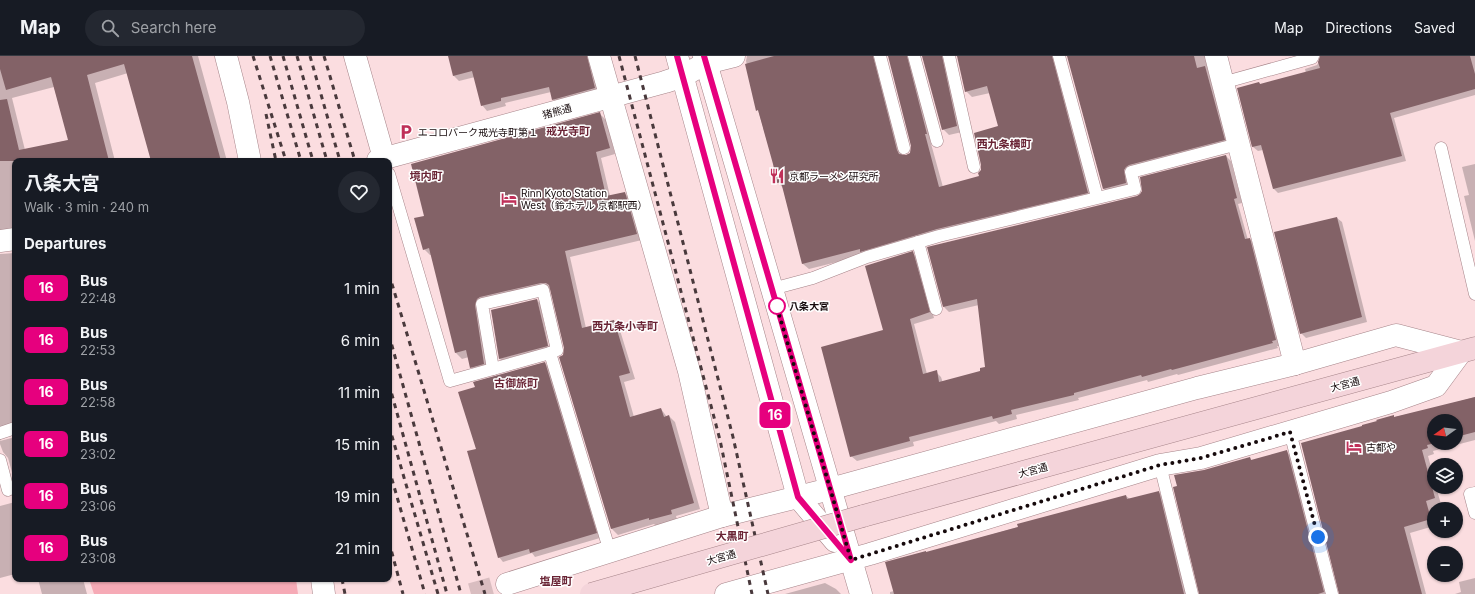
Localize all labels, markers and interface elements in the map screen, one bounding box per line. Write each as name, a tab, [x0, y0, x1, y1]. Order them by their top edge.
search box	[85, 10, 365, 46]
text: Map	[20, 16, 61, 39]
icon: search	[99, 17, 121, 39]
text: Search here	[131, 18, 216, 37]
text: Map	[1274, 19, 1303, 36]
text: Directions	[1325, 19, 1392, 36]
text: Saved	[1414, 19, 1455, 36]
street label: 猪熊通	[541, 101, 573, 121]
parking icon: エコロパーク戒光寺町第１	[397, 123, 415, 141]
district label: 戒光寺町	[546, 124, 590, 138]
place label: エコロパーク戒光寺町第１	[418, 126, 538, 138]
district label: 西九条横町	[977, 137, 1032, 151]
restaurant icon: 京都ラーメン研究所	[768, 167, 786, 185]
district label: 境内町	[410, 169, 443, 183]
place label: 京都ラーメン研究所	[789, 170, 879, 182]
button: heart	[338, 171, 380, 213]
text: 八条大宮	[24, 172, 100, 195]
place label: Rinn Kyoto Station West（鈴ホテル 京都駅西）	[521, 187, 648, 211]
hotel icon: Rinn Kyoto Station West（鈴ホテル 京都駅西）	[500, 190, 518, 208]
text: Walk · 3 min · 240 m	[24, 199, 149, 215]
text: Departures	[24, 234, 106, 253]
text: Bus	[80, 271, 108, 290]
text: 16	[38, 279, 54, 296]
text: 1 min	[344, 279, 380, 298]
text: 22:48	[80, 290, 116, 306]
marker: 八条大宮	[768, 297, 786, 315]
place label: 八条大宮	[789, 300, 829, 312]
district label: 西九条小寺町	[592, 319, 658, 333]
text: Bus	[80, 323, 108, 342]
text: 16	[38, 331, 54, 348]
text: 6 min	[341, 331, 380, 350]
text: 22:53	[80, 342, 116, 358]
street label: 大宮通	[1329, 374, 1361, 394]
text: Bus	[80, 375, 108, 394]
district label: 古御旅町	[494, 376, 538, 390]
text: 16	[38, 383, 54, 400]
text: 11 min	[338, 383, 380, 402]
text: 22:58	[80, 394, 116, 410]
line badge: 16	[757, 402, 793, 428]
text: 16	[767, 406, 783, 423]
north arrow	[1427, 414, 1463, 450]
map controls	[1427, 414, 1463, 582]
text: Bus	[80, 427, 108, 446]
text: 16	[38, 435, 54, 452]
text: 15 min	[335, 435, 380, 454]
hotel icon: 古都や	[1345, 438, 1363, 456]
place label: 古都や	[1366, 441, 1396, 453]
text: 23:02	[80, 446, 116, 462]
button: layers	[1427, 458, 1463, 494]
street label: 大宮通	[1017, 460, 1049, 480]
text: Bus	[80, 479, 108, 498]
text: 16	[38, 487, 54, 504]
text: 19 min	[335, 487, 380, 506]
text: 23:06	[80, 498, 116, 514]
button: +	[1427, 502, 1463, 538]
your location	[1308, 527, 1328, 547]
district label: 大黒町	[716, 529, 749, 543]
text: Bus	[80, 531, 108, 550]
text: 16	[38, 539, 54, 556]
text: 21 min	[335, 539, 380, 558]
button: −	[1427, 546, 1463, 582]
street label: 大宮通	[705, 547, 737, 567]
text: 23:08	[80, 550, 116, 566]
district label: 塩屋町	[540, 574, 573, 588]

